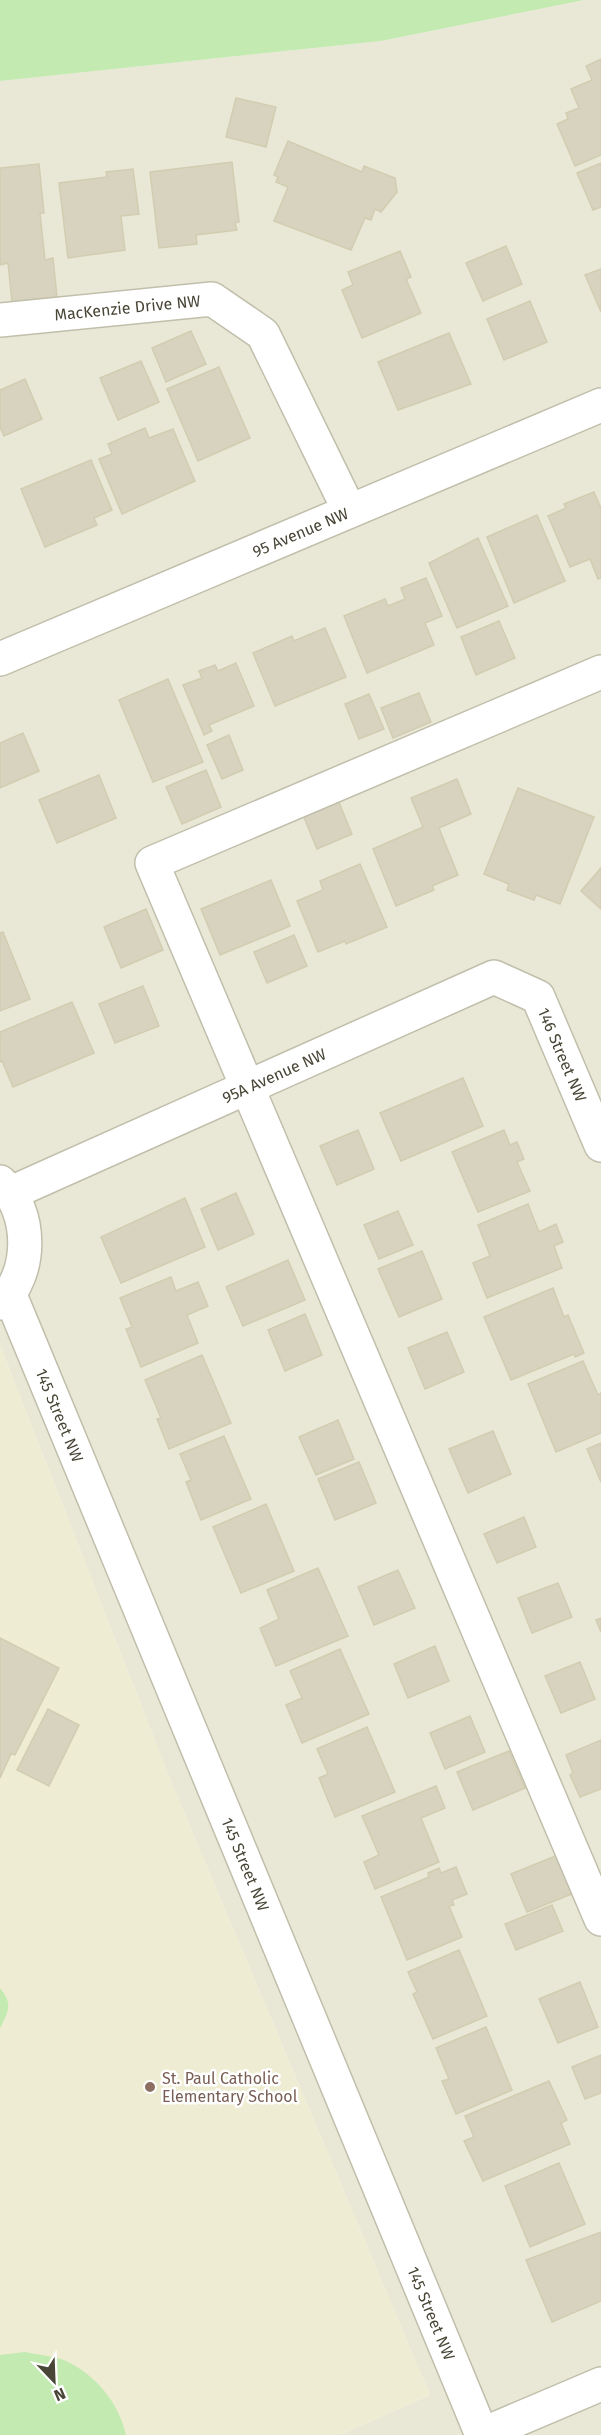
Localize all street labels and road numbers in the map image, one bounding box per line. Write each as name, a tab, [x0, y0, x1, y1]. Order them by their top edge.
street label: MacKenzie Drive NW	[53, 291, 201, 324]
street label: 95 Avenue NW	[249, 503, 351, 561]
street label: 146 Street NW	[534, 1005, 591, 1104]
street label: 95A Avenue NW	[219, 1044, 329, 1107]
street label: 145 Street NW	[32, 1366, 88, 1465]
street label: 145 Street NW	[218, 1815, 273, 1914]
street label: 145 Street NW	[404, 2264, 459, 2363]

